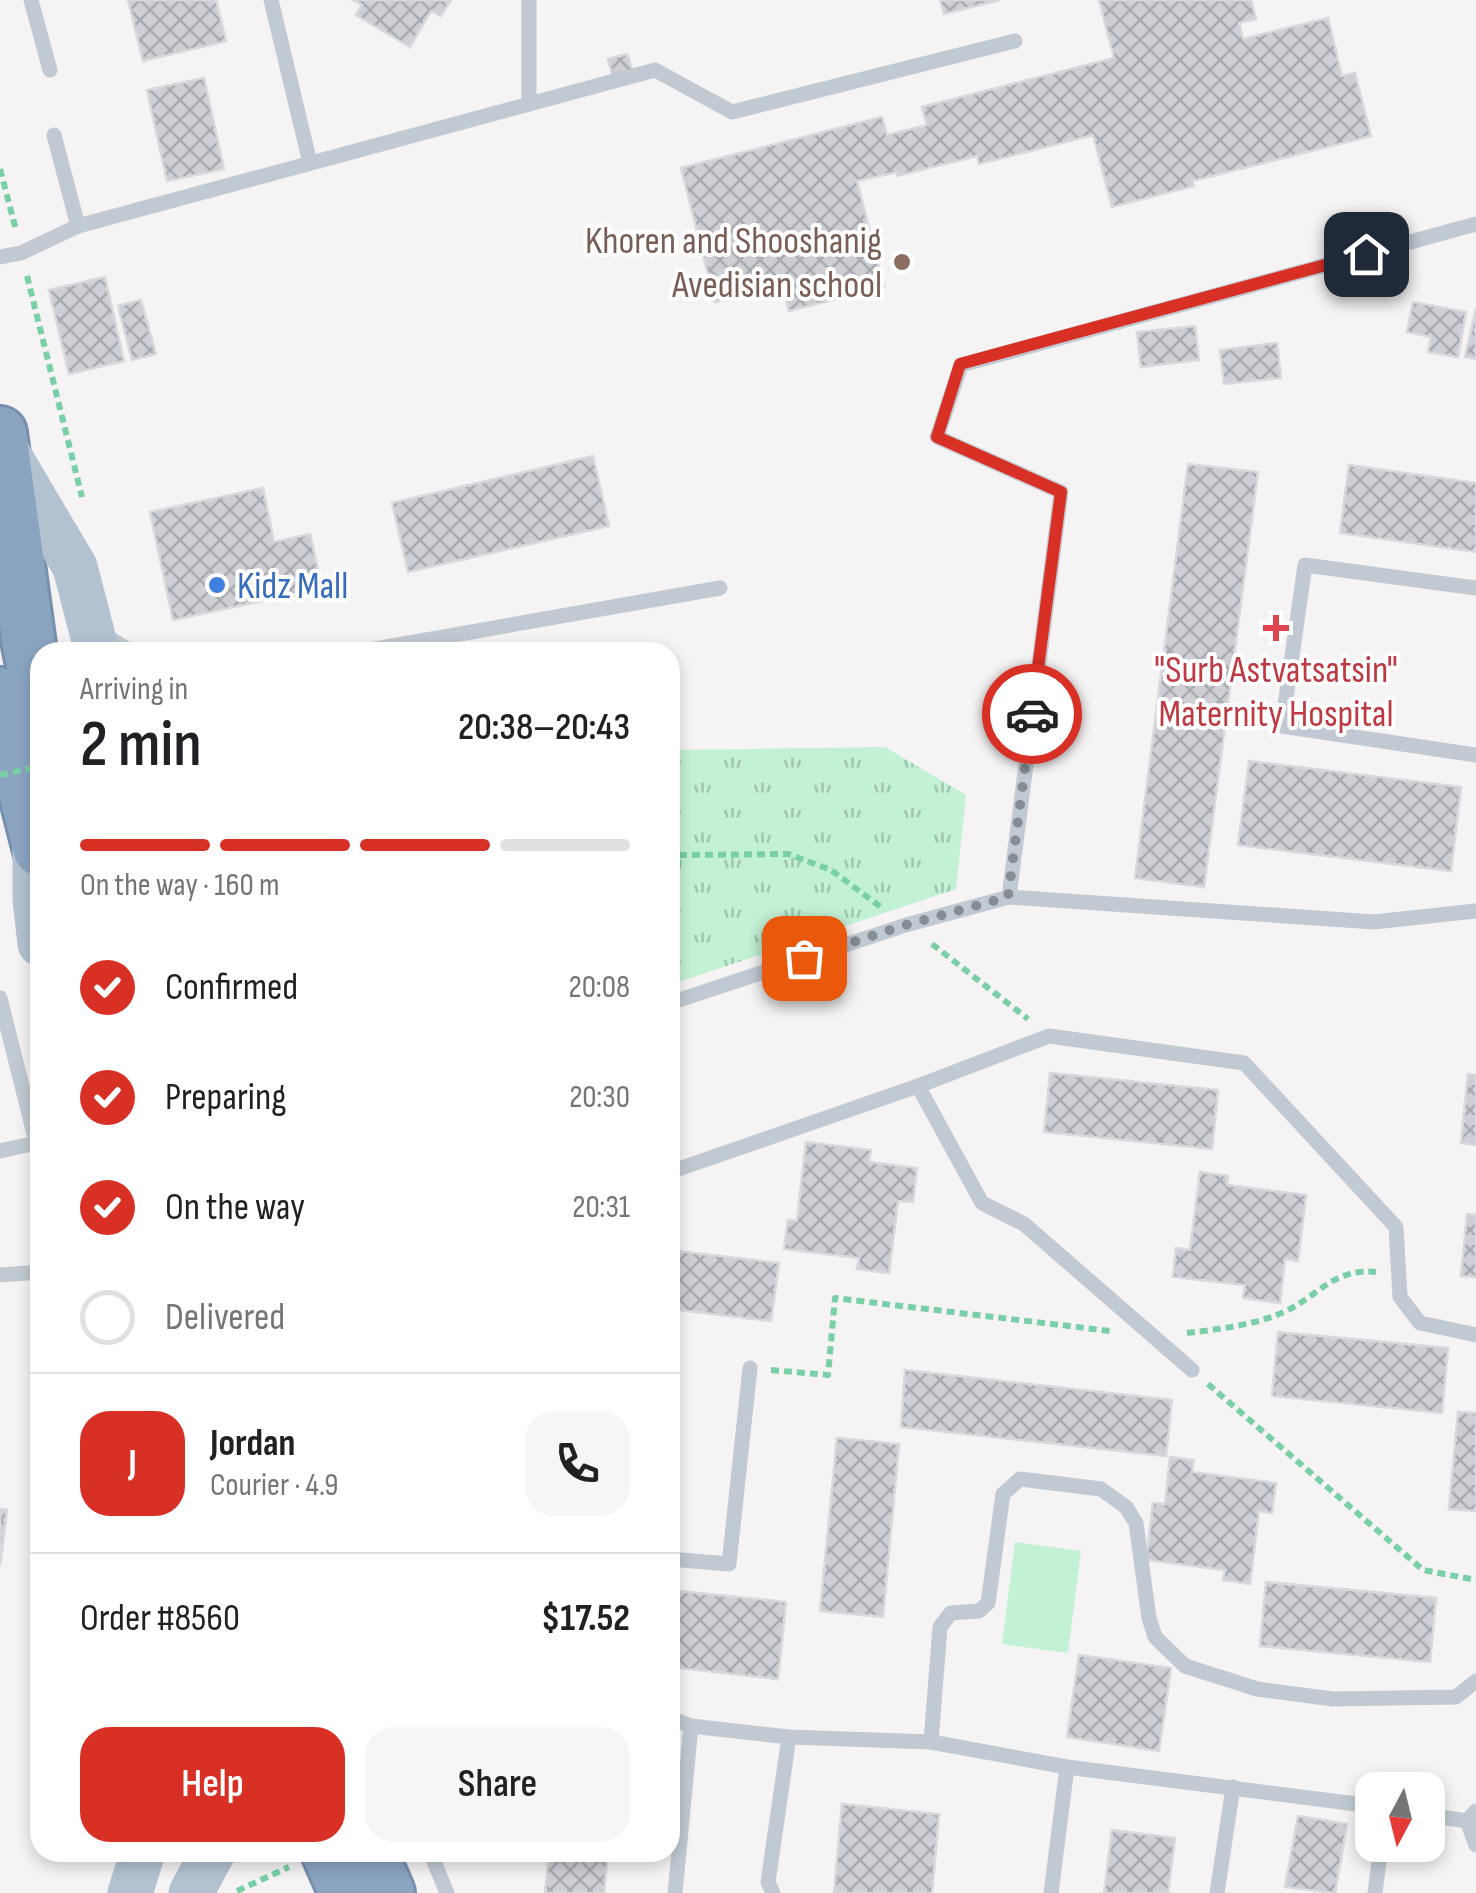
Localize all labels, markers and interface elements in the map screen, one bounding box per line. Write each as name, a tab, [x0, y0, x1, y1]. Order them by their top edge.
pin	[1324, 212, 1409, 297]
place label: Khoren and Shooshanig Avedisian school	[585, 219, 882, 308]
icon: home	[1339, 227, 1394, 282]
marker: Khoren and Shooshanig Avedisian school	[891, 251, 913, 273]
place label: Kidz Mall	[237, 564, 348, 609]
marker: Kidz Mall	[206, 574, 228, 596]
marker: "Surb Astvatsatsin" Maternity Hospital	[1263, 615, 1289, 641]
place label: "Surb Astvatsatsin" Maternity Hospital	[1154, 648, 1398, 737]
courier	[982, 664, 1082, 764]
text: Arriving in	[80, 670, 188, 709]
icon: car	[1005, 687, 1060, 742]
text: 20:38–20:43	[458, 705, 630, 750]
text: 2 min	[80, 707, 202, 785]
text: On the way · 160 m	[80, 866, 279, 905]
pin	[762, 916, 847, 1001]
icon: bag	[777, 931, 832, 986]
icon: check	[80, 960, 135, 1015]
text: Confirmed	[165, 965, 298, 1010]
text: 20:08	[569, 968, 630, 1007]
icon: check	[80, 1070, 135, 1125]
text: Preparing	[165, 1075, 286, 1120]
text: 20:30	[569, 1078, 630, 1117]
icon: check	[80, 1180, 135, 1235]
text: On the way	[165, 1185, 305, 1230]
text: 20:31	[572, 1188, 630, 1227]
text: Delivered	[165, 1295, 285, 1340]
button: phone	[525, 1411, 630, 1516]
text: Jordan	[210, 1421, 295, 1466]
text: J	[128, 1441, 137, 1486]
text: Courier · 4.9	[210, 1466, 338, 1505]
text: Order #8560	[80, 1596, 240, 1641]
text: $17.52	[541, 1596, 630, 1641]
button: Help	[80, 1727, 345, 1842]
button: Share	[365, 1727, 630, 1842]
north arrow	[1355, 1772, 1445, 1862]
map controls	[1355, 1772, 1445, 1862]

